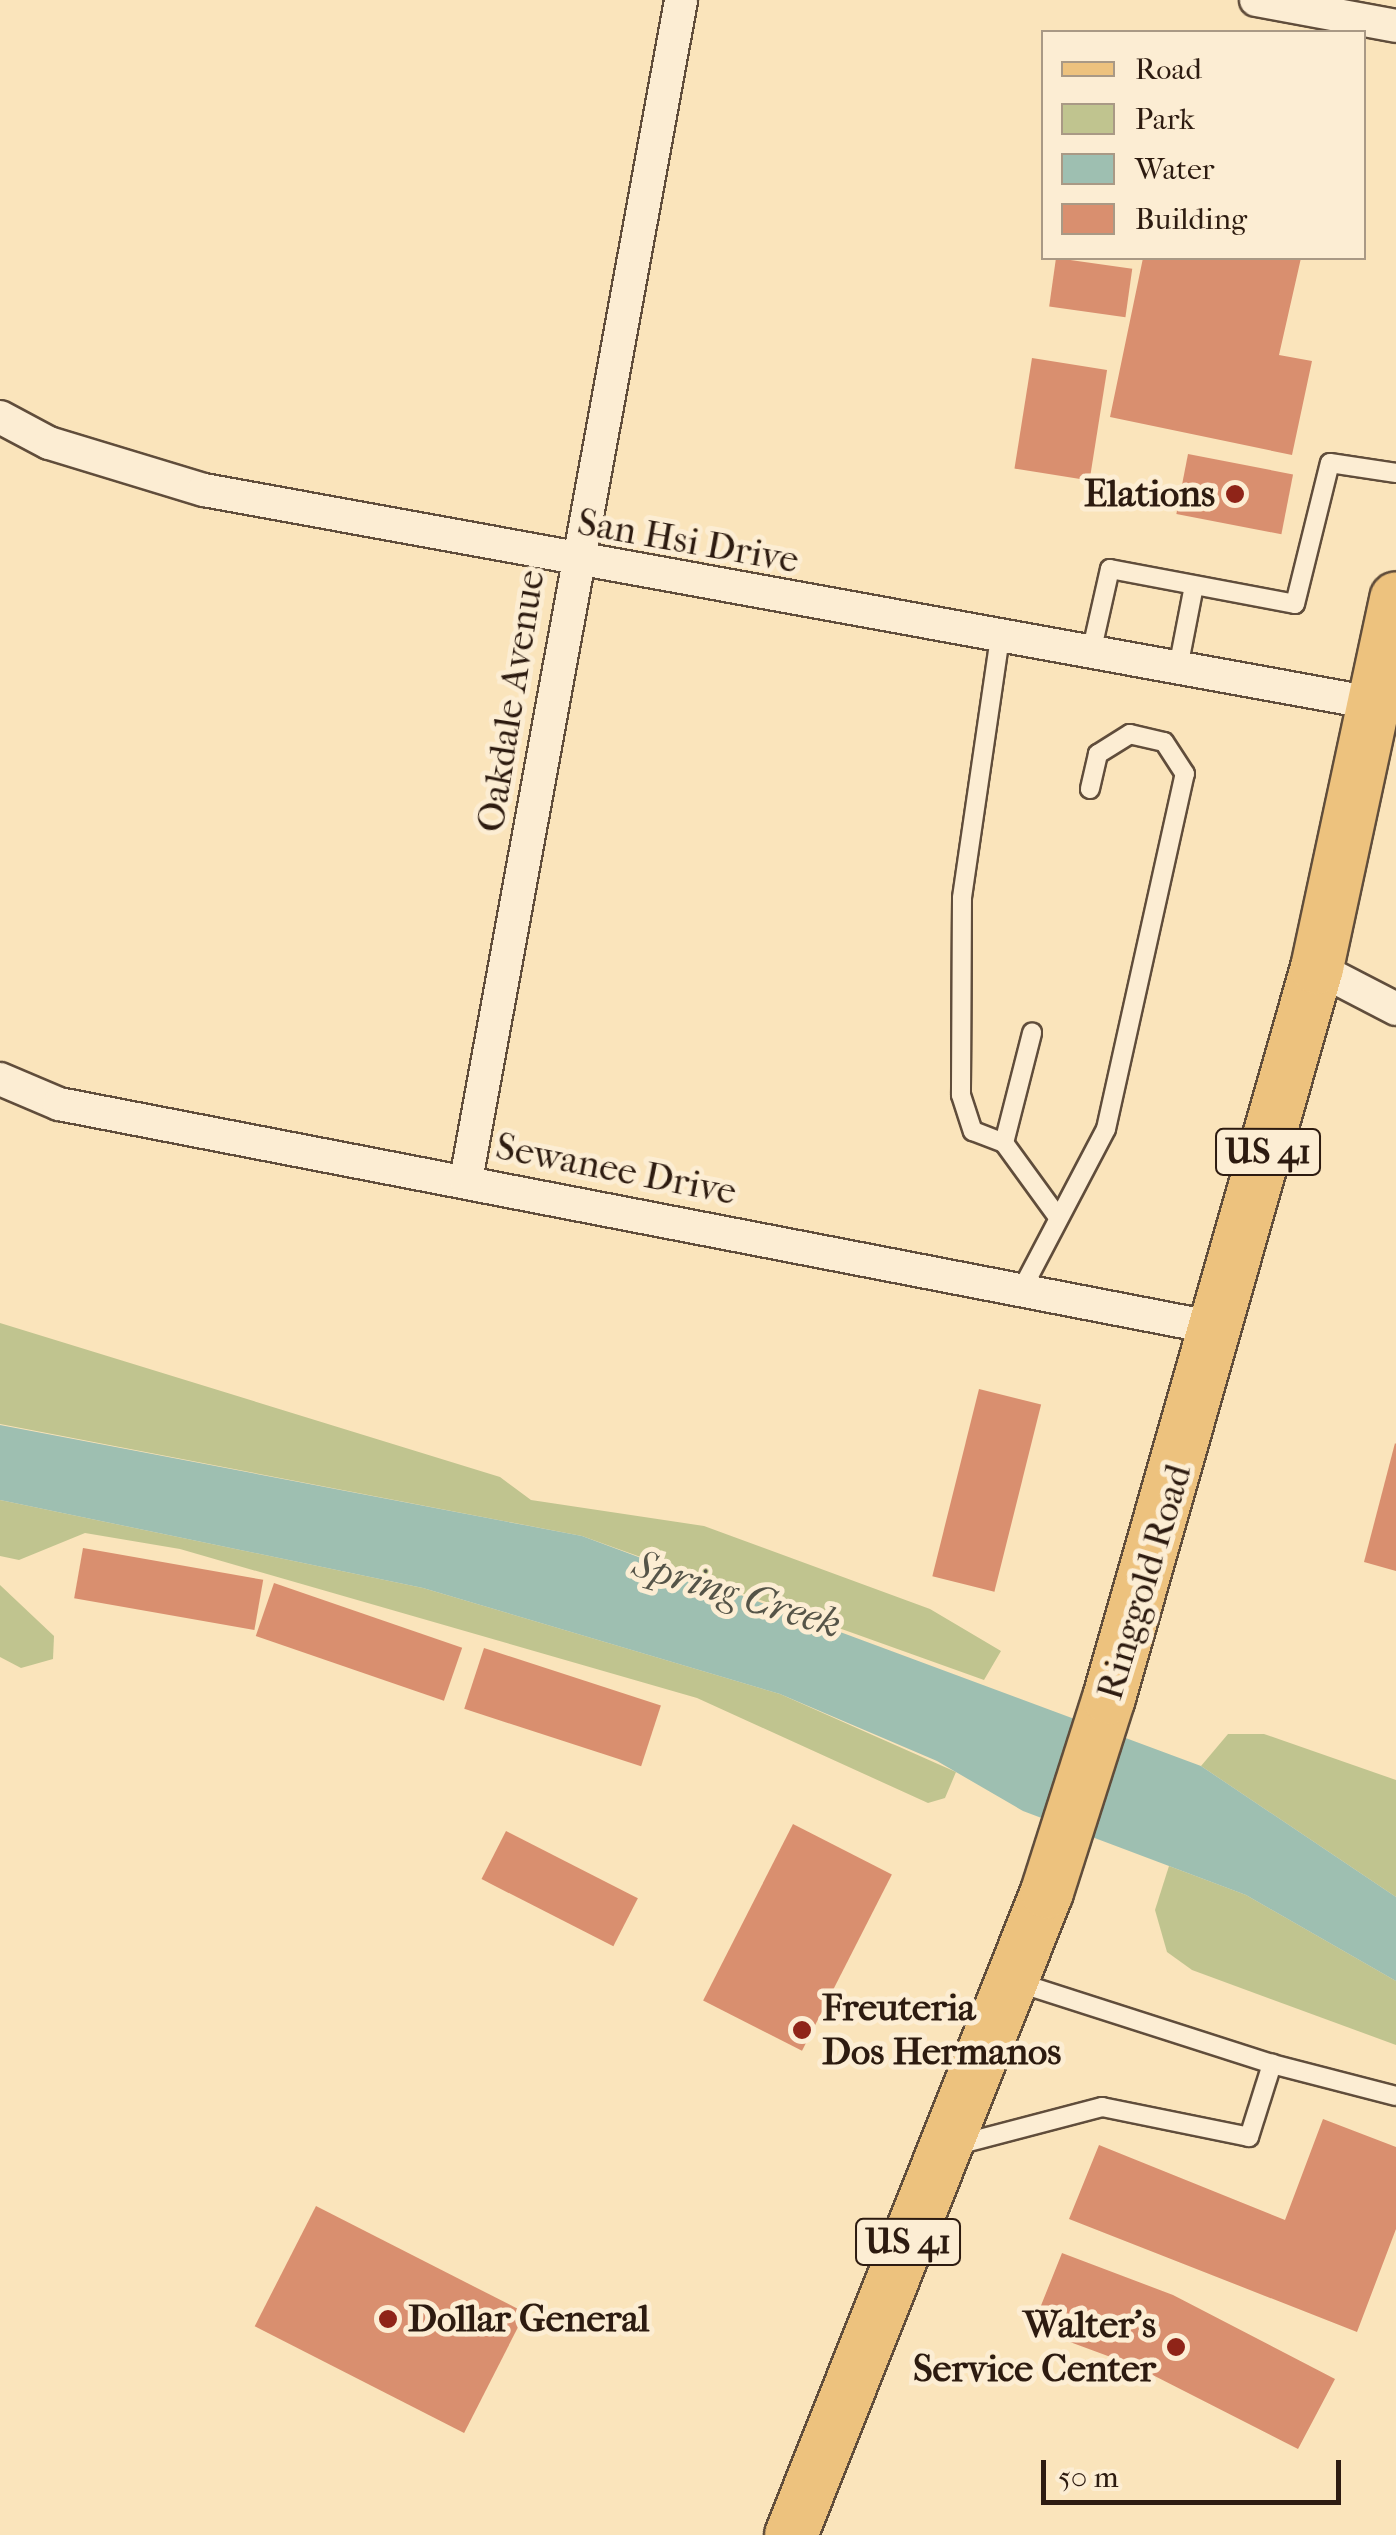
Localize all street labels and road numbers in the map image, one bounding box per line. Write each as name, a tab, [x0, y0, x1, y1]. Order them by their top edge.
street label: San Hsi Drive	[574, 499, 802, 583]
street label: Oakdale Avenue	[468, 567, 554, 835]
road number: US 41	[1213, 1122, 1323, 1182]
street label: Sewanee Drive	[492, 1123, 740, 1215]
street label: Ringgold Road	[1087, 1459, 1201, 1705]
road number: US 41	[853, 2212, 963, 2272]

